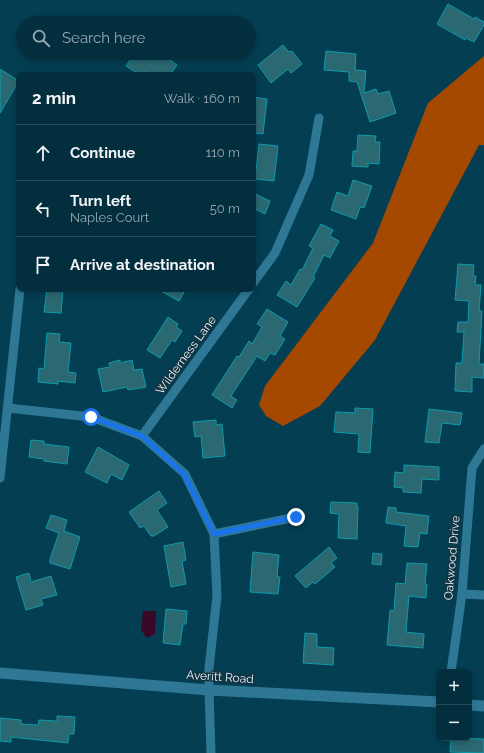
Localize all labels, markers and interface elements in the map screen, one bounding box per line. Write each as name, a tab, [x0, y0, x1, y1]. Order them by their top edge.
search box	[16, 16, 256, 60]
icon: search	[30, 27, 52, 49]
text: Search here	[62, 29, 145, 47]
text: 2 min	[32, 88, 76, 108]
text: Walk · 160 m	[164, 91, 240, 106]
icon: ahead	[32, 142, 54, 164]
text: Continue	[70, 144, 135, 162]
text: 110 m	[206, 145, 240, 160]
text: Turn left	[70, 192, 131, 210]
icon: left	[32, 198, 54, 220]
text: 50 m	[210, 201, 240, 216]
text: Naples Court	[70, 210, 149, 225]
icon: arrive	[32, 254, 54, 276]
text: Arrive at destination	[70, 256, 215, 274]
street label: Wilderness Lane	[153, 313, 219, 397]
route start	[82, 408, 100, 426]
route end	[287, 508, 305, 526]
street label: Oakwood Drive	[441, 515, 463, 601]
street label: Averitt Road	[186, 668, 254, 686]
map controls	[436, 669, 472, 741]
button: +	[436, 669, 472, 705]
button: −	[436, 705, 472, 741]

